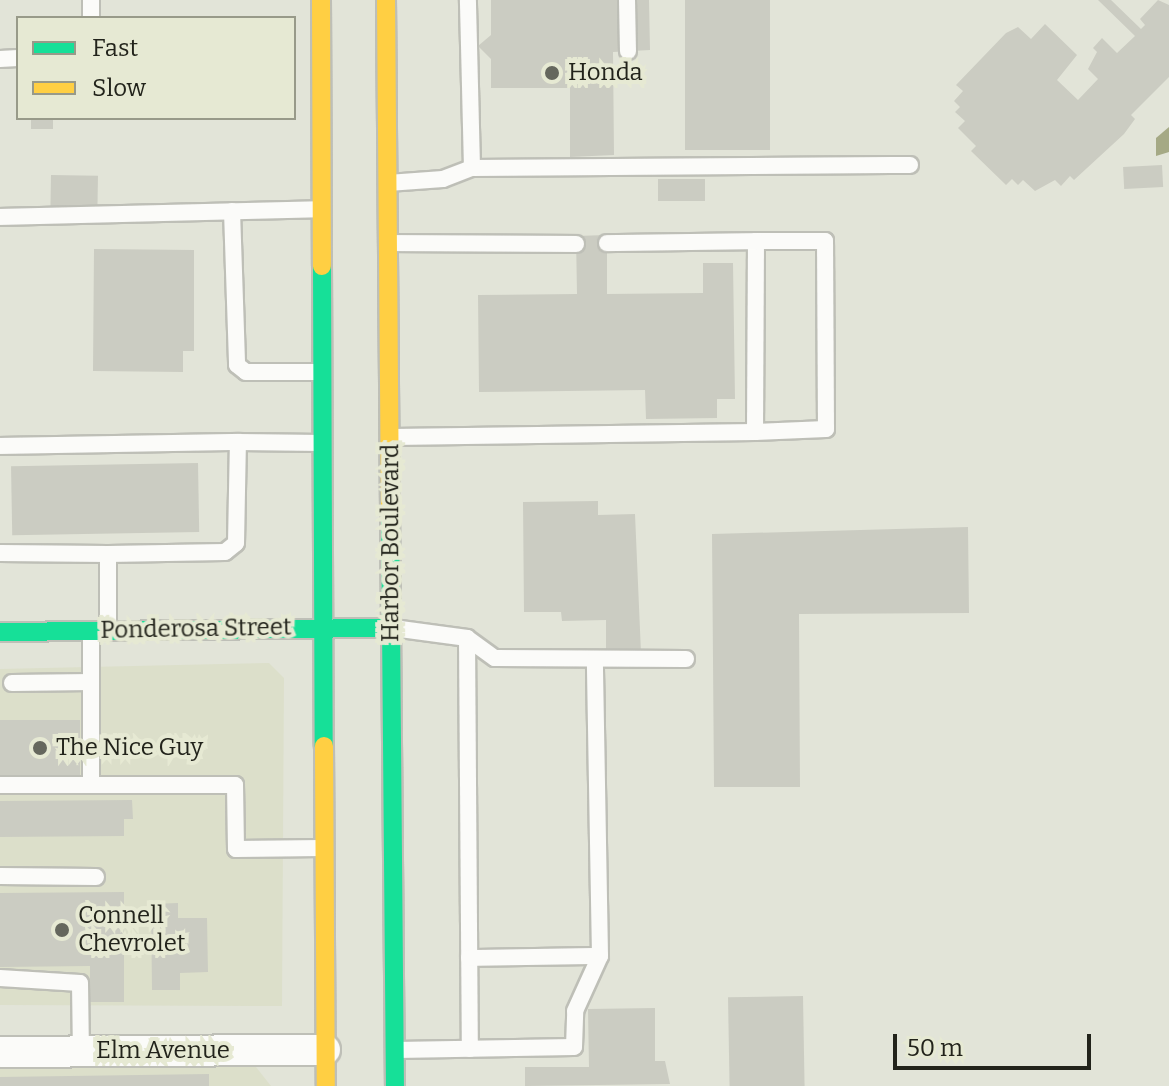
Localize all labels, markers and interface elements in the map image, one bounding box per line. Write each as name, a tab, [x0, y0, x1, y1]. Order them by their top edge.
legend	[16, 16, 296, 120]
text: Fast	[92, 34, 138, 62]
place label: Honda	[568, 59, 643, 87]
marker: Honda	[543, 64, 561, 82]
text: Slow	[92, 74, 146, 102]
street label: Harbor Boulevard	[377, 444, 405, 642]
street label: Ponderosa Street	[100, 613, 292, 645]
place label: The Nice Guy	[56, 734, 203, 762]
marker: The Nice Guy	[31, 739, 49, 757]
place label: Connell Chevrolet	[78, 902, 185, 958]
marker: Connell Chevrolet	[53, 921, 71, 939]
scale bar	[897, 1018, 1095, 1068]
text: 50 m	[907, 1034, 963, 1062]
street label: Elm Avenue	[96, 1037, 230, 1065]

